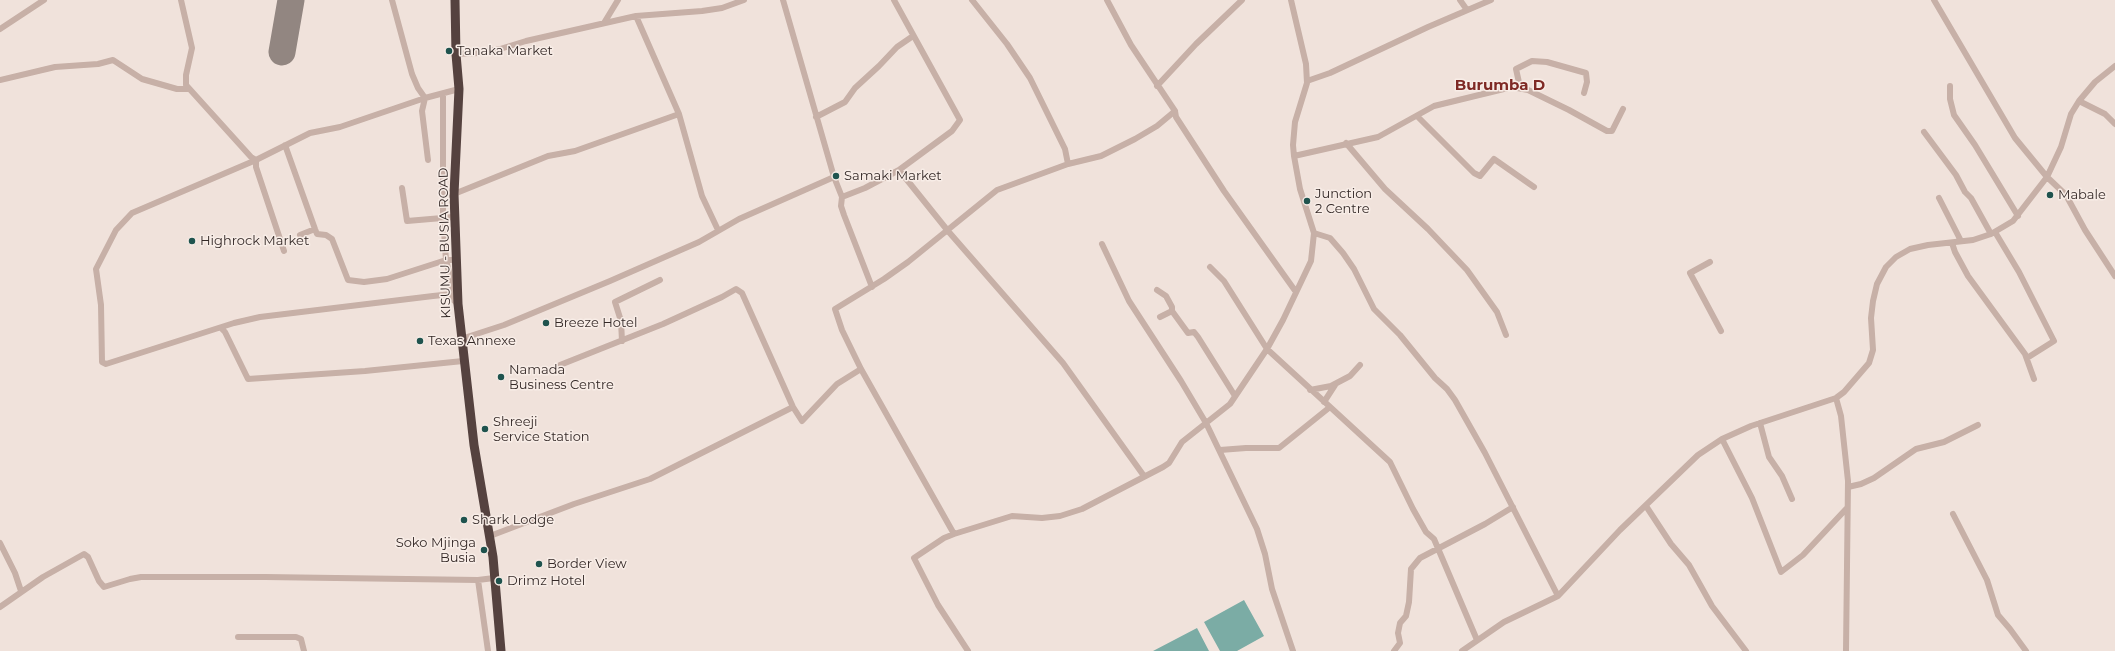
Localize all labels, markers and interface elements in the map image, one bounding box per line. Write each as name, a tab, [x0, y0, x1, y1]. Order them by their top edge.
place label: Tanaka Market	[457, 43, 553, 59]
marker: Tanaka Market	[444, 46, 454, 56]
district label: Burumba D	[1455, 77, 1545, 95]
street label: KISUMU - BUSIA ROAD	[436, 167, 454, 319]
place label: Samaki Market	[844, 168, 942, 184]
marker: Samaki Market	[831, 171, 841, 181]
place label: Junction 2 Centre	[1315, 186, 1372, 217]
place label: Mabale	[2058, 187, 2106, 203]
marker: Mabale	[2045, 190, 2055, 200]
marker: Junction 2 Centre	[1302, 196, 1312, 206]
place label: Highrock Market	[200, 233, 309, 249]
marker: Highrock Market	[187, 236, 197, 246]
place label: Breeze Hotel	[554, 315, 637, 331]
marker: Breeze Hotel	[541, 318, 551, 328]
place label: Texas Annexe	[428, 333, 516, 349]
marker: Texas Annexe	[415, 336, 425, 346]
place label: Namada Business Centre	[509, 362, 614, 393]
marker: Namada Business Centre	[496, 372, 506, 382]
place label: Shreeji Service Station	[493, 414, 590, 445]
marker: Shreeji Service Station	[480, 424, 490, 434]
place label: Shark Lodge	[472, 512, 554, 528]
marker: Shark Lodge	[459, 515, 469, 525]
place label: Soko Mjinga Busia	[396, 535, 476, 566]
marker: Soko Mjinga Busia	[479, 545, 489, 555]
place label: Border View	[547, 556, 627, 572]
marker: Border View	[534, 559, 544, 569]
place label: Drimz Hotel	[507, 573, 585, 589]
marker: Drimz Hotel	[494, 576, 504, 586]

